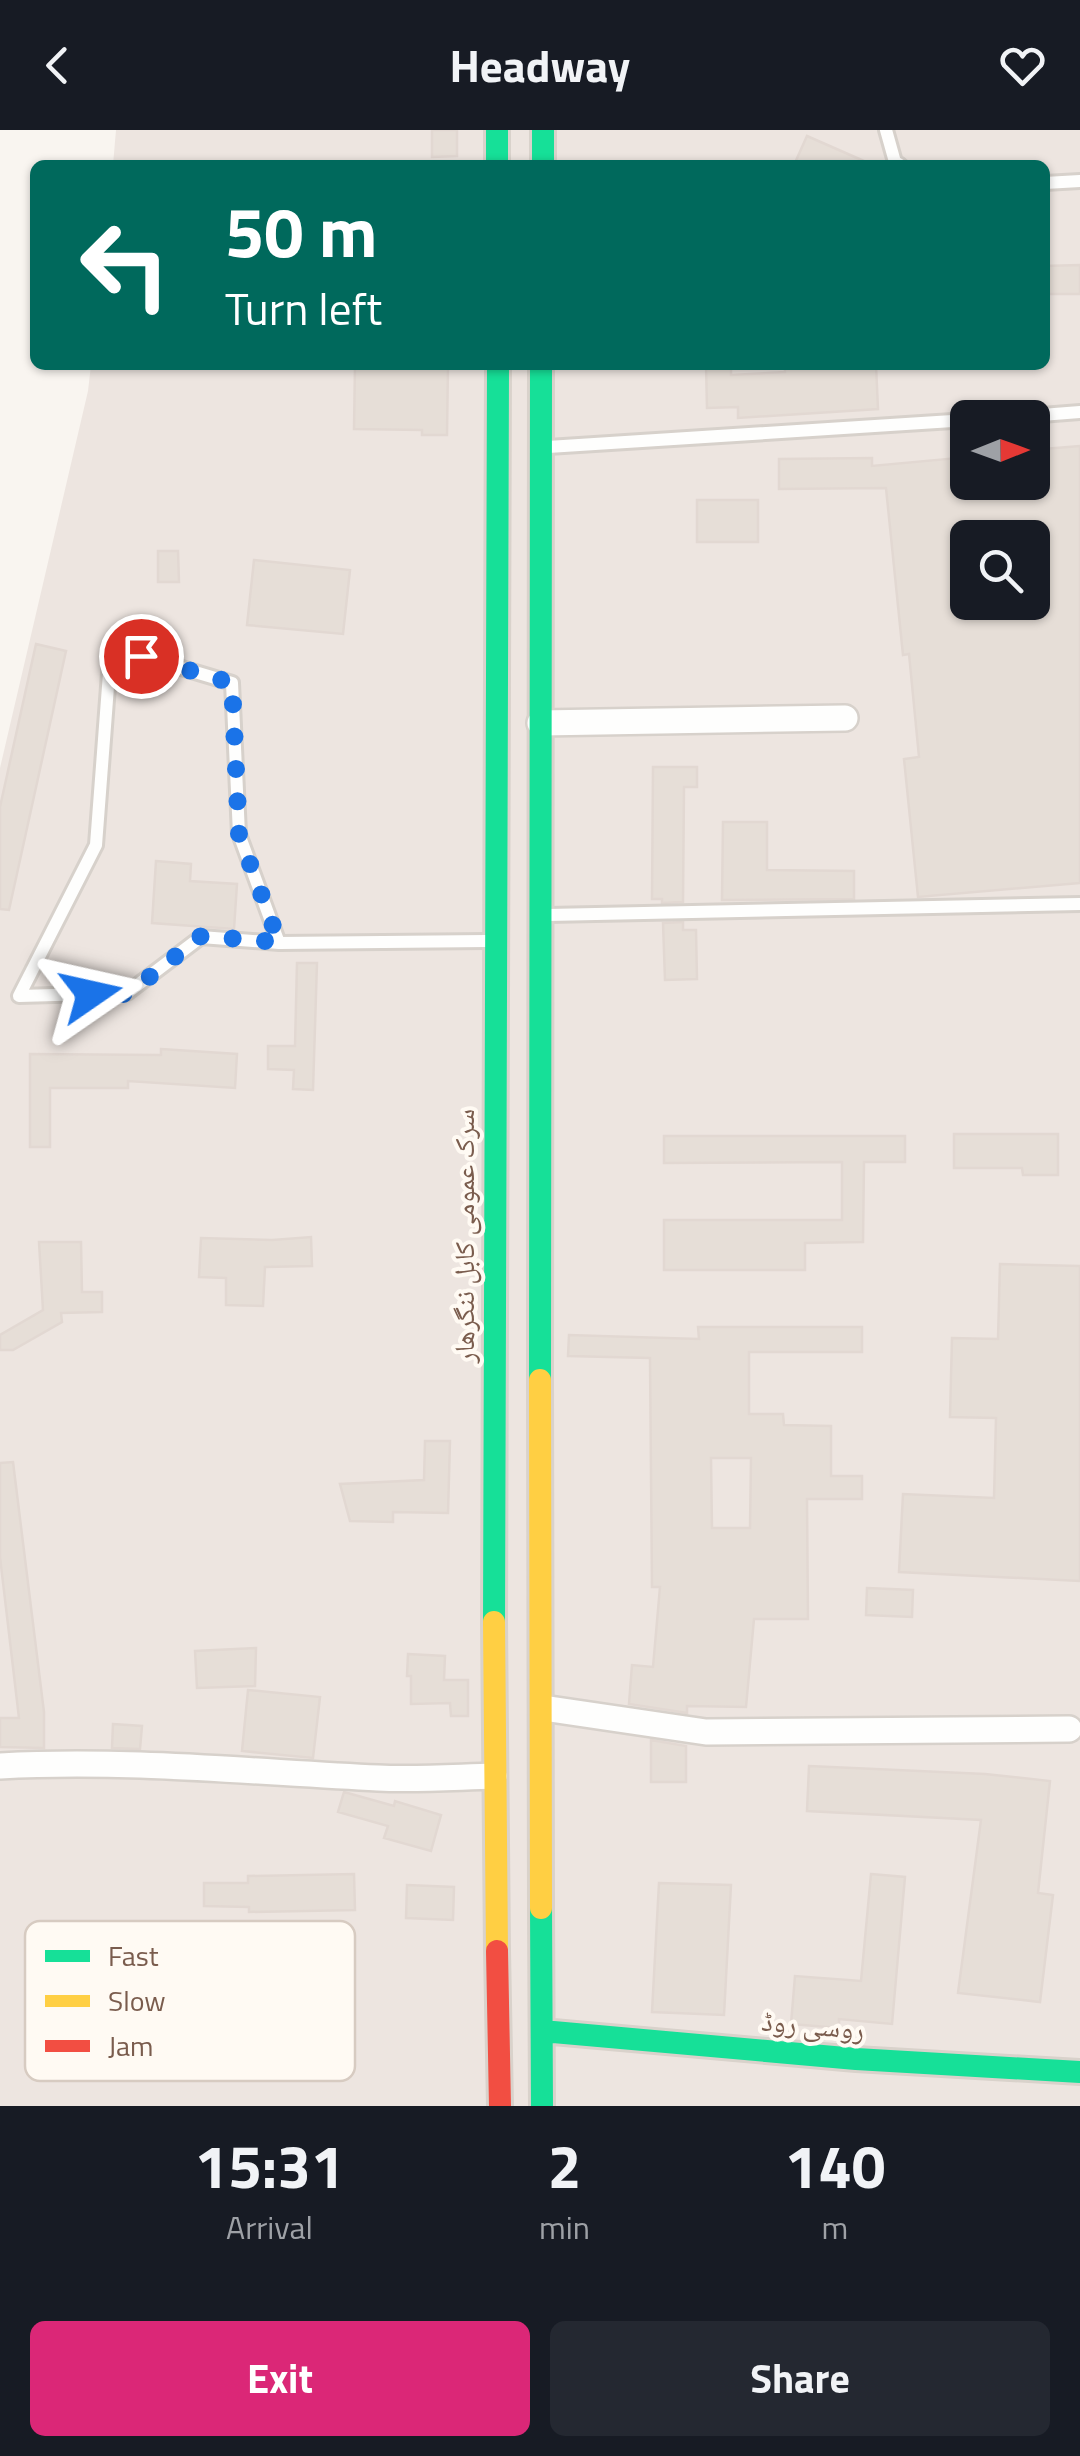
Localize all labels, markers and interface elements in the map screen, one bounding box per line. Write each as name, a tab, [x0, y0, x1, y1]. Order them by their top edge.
text: Headway	[450, 31, 630, 99]
icon: back	[30, 38, 85, 93]
icon: heart	[995, 38, 1050, 93]
text: 50 m	[225, 178, 378, 284]
icon: left	[60, 200, 190, 330]
text: Turn left	[225, 274, 382, 342]
north arrow	[950, 400, 1050, 500]
map controls	[950, 400, 1050, 620]
button: search	[950, 520, 1050, 620]
pin	[99, 614, 184, 699]
icon: arrive	[114, 629, 169, 684]
position arrow	[39, 942, 143, 1046]
street label: سرک عمومی کابل ننگرهار	[442, 1109, 485, 1364]
legend	[25, 1921, 355, 2081]
text: Fast	[108, 1934, 159, 1977]
text: Slow	[108, 1979, 166, 2022]
street label: روسی روڈ	[760, 1999, 866, 2050]
text: Jam	[108, 2024, 154, 2067]
text: 15:31	[195, 2120, 344, 2211]
text: 2	[548, 2120, 581, 2211]
text: 140	[785, 2120, 885, 2211]
text: Arrival	[226, 2203, 313, 2251]
text: min	[539, 2203, 590, 2251]
text: m	[822, 2203, 848, 2251]
button: Exit	[30, 2321, 530, 2436]
button: Share	[550, 2321, 1050, 2436]

